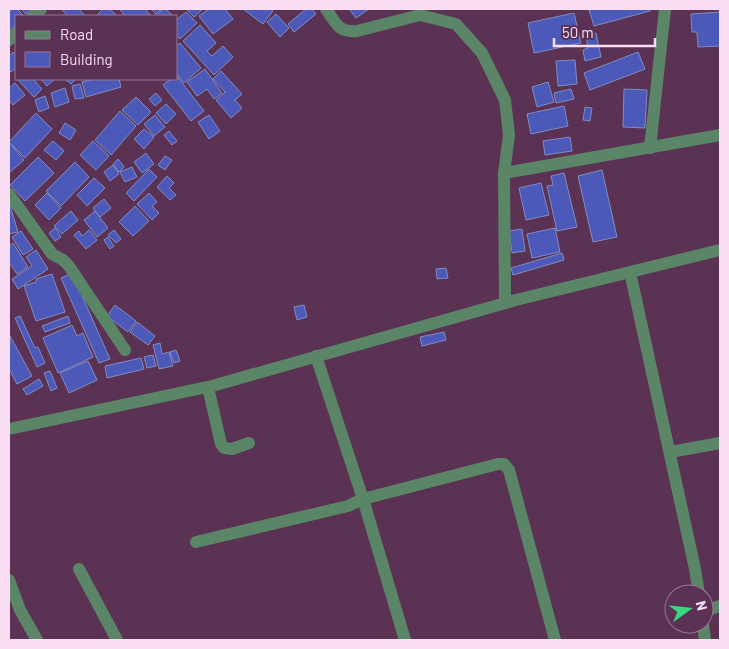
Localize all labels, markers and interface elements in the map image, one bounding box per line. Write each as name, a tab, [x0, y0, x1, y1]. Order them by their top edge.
legend	[15, 15, 178, 80]
scale bar	[554, 15, 655, 47]
text: 50 m	[562, 23, 594, 41]
text: Road	[60, 25, 93, 43]
text: Building	[60, 50, 113, 68]
north arrow	[664, 584, 714, 634]
text: N	[693, 599, 711, 612]

